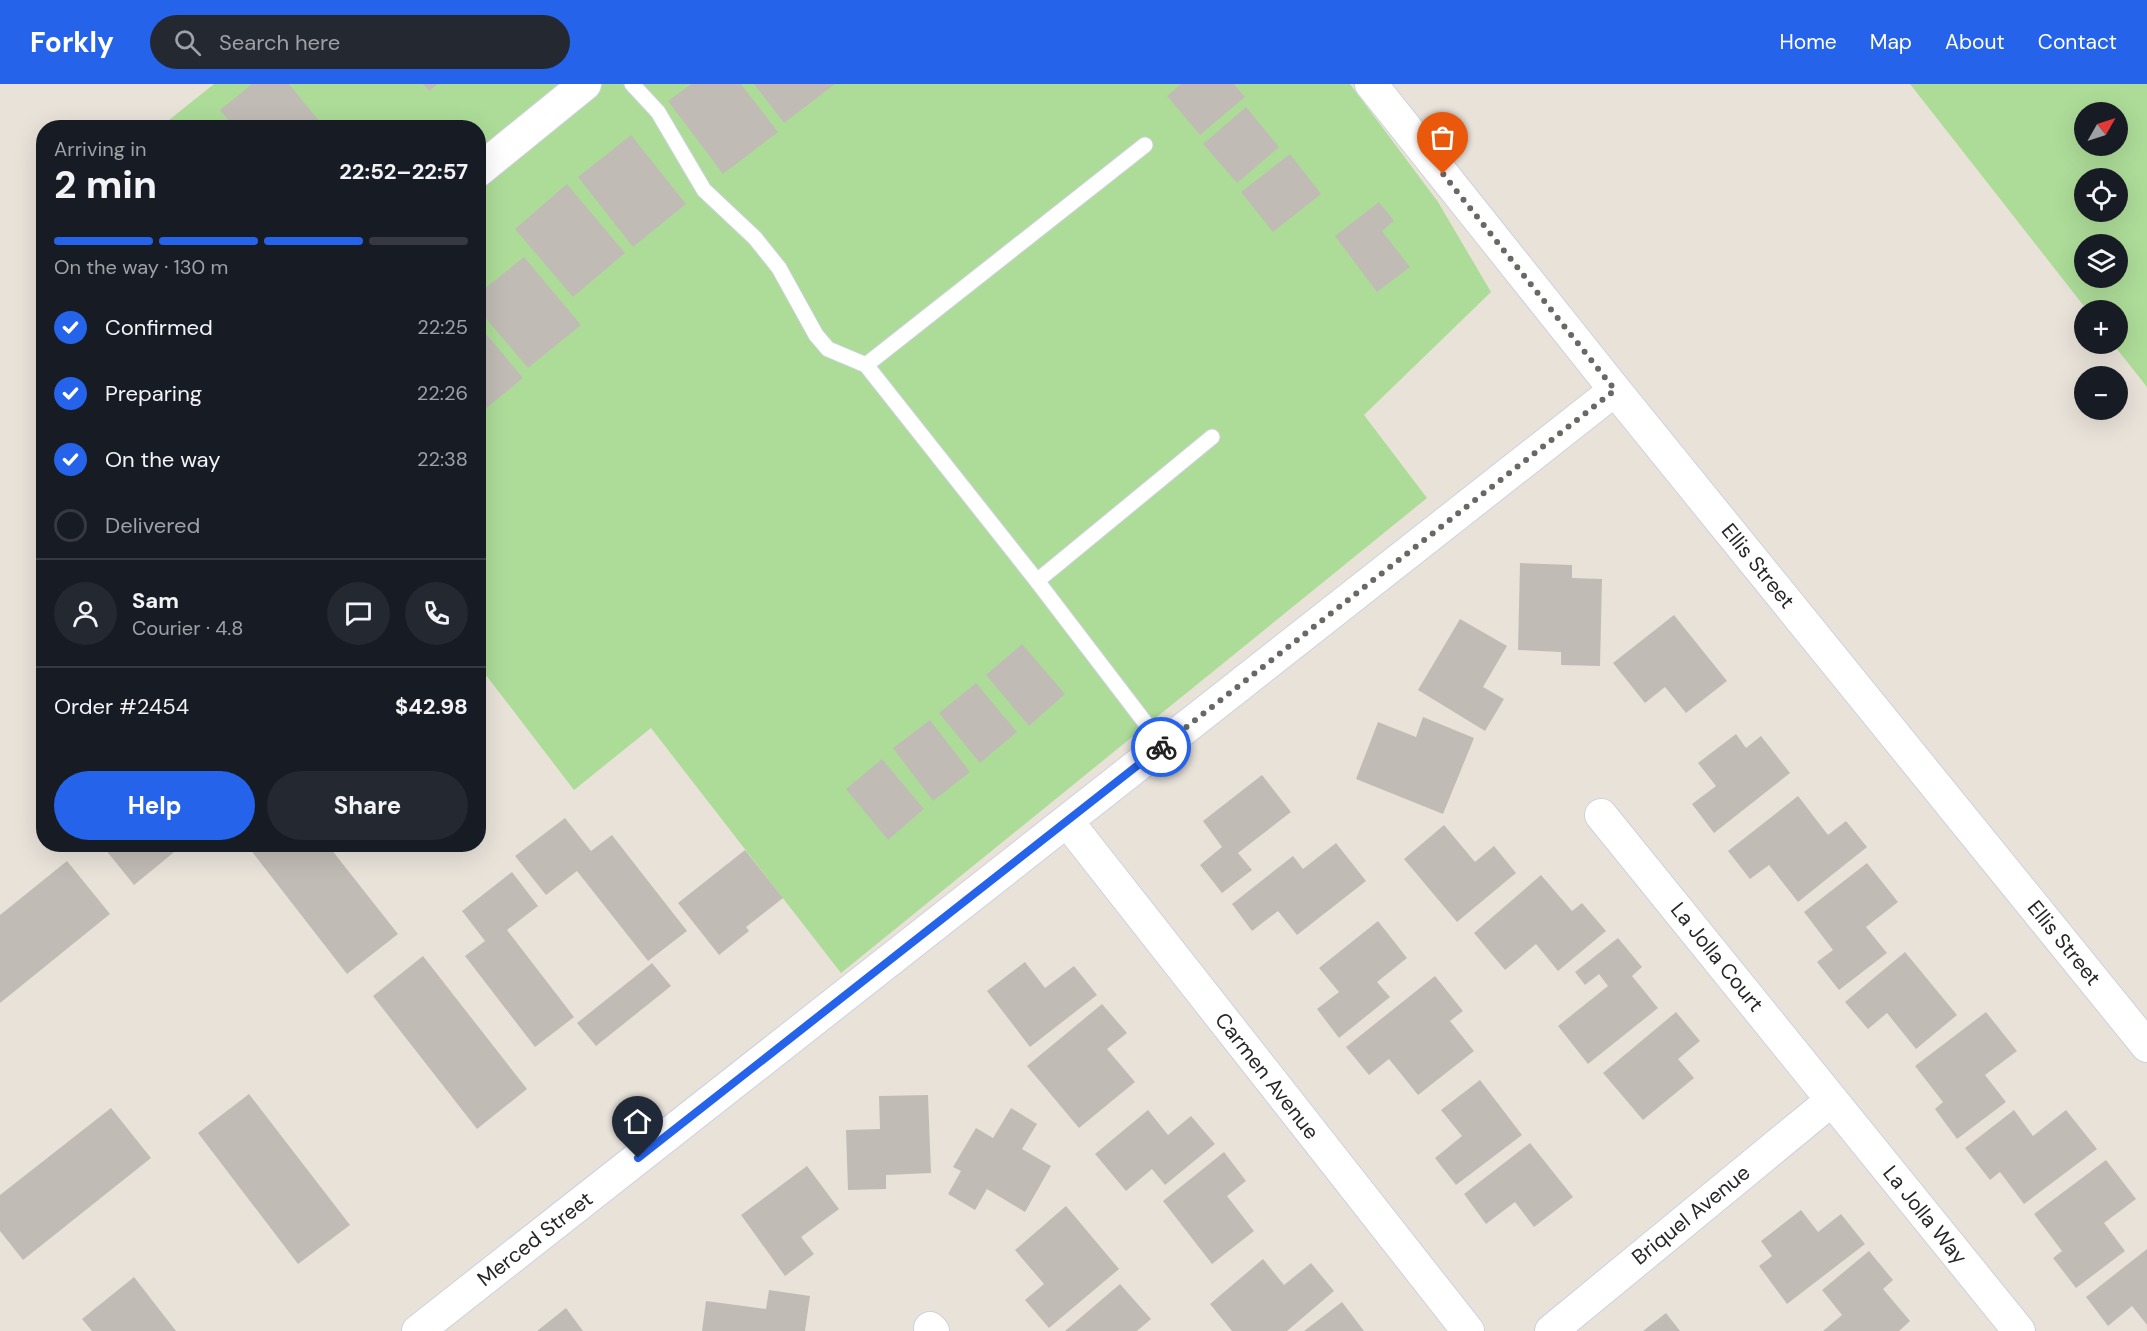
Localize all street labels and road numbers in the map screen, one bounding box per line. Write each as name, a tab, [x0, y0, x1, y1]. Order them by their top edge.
street label: Ellis Street	[1715, 518, 1801, 614]
street label: Ellis Street	[2021, 895, 2107, 991]
street label: La Jolla Court	[1664, 897, 1770, 1017]
street label: Carmen Avenue	[1209, 1007, 1325, 1145]
street label: Briquel Avenue	[1626, 1159, 1756, 1271]
street label: La Jolla Way	[1877, 1160, 1974, 1270]
street label: Merced Street	[472, 1185, 598, 1293]

